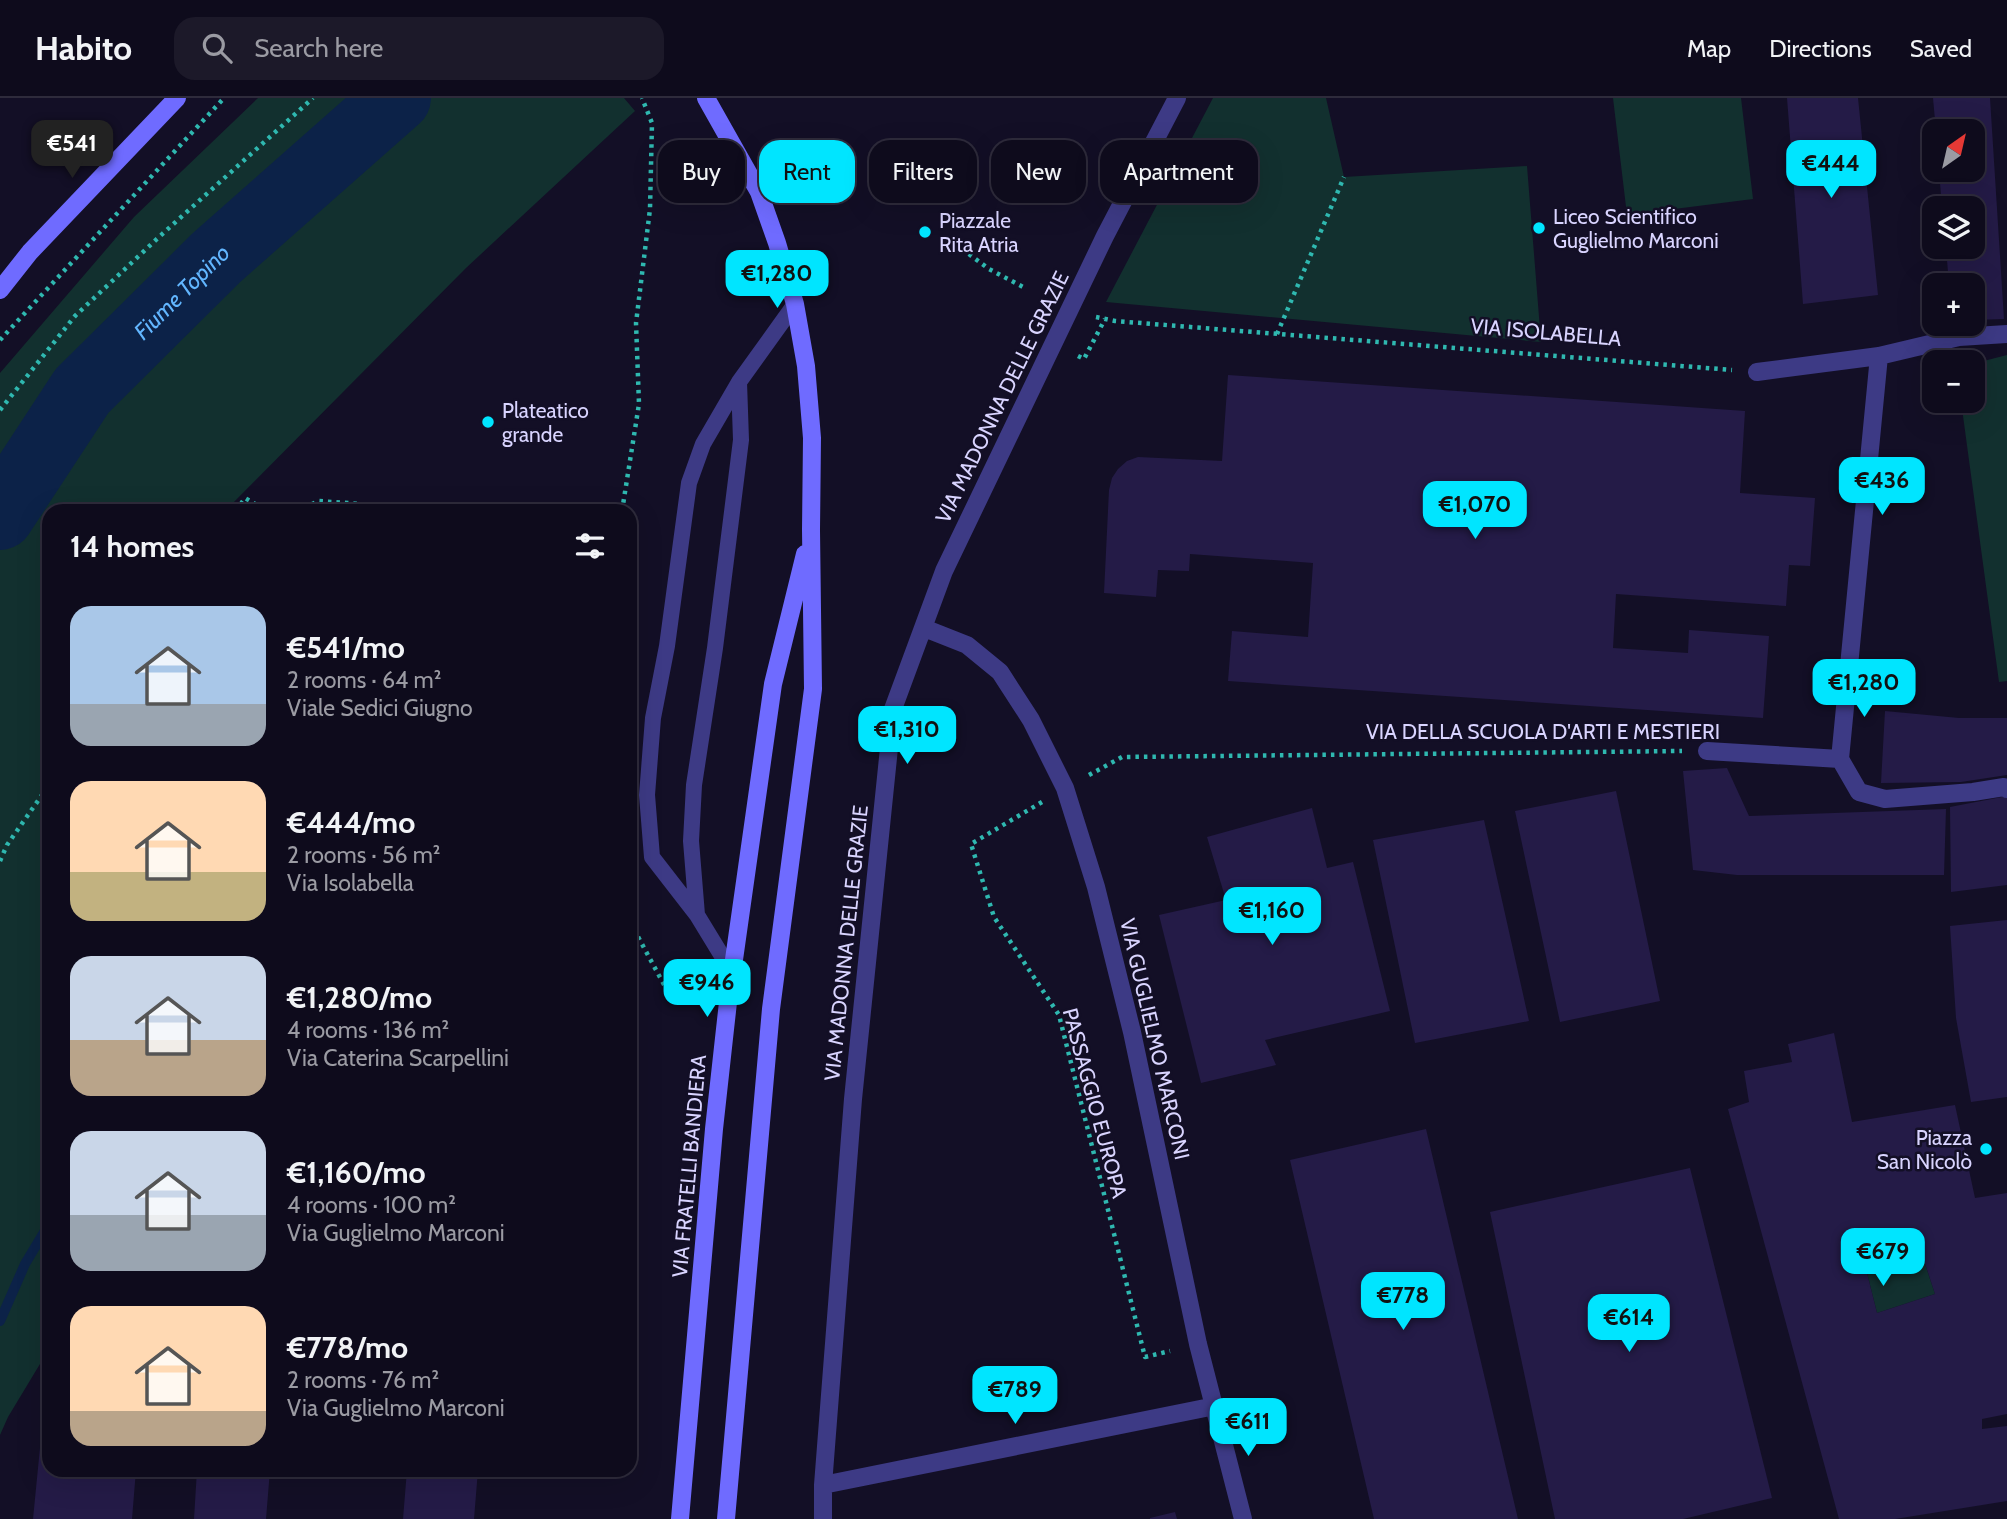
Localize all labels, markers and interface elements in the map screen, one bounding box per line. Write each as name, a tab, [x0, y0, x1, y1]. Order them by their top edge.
search box	[174, 17, 664, 80]
text: Habito	[35, 28, 132, 68]
icon: search	[198, 29, 236, 67]
text: Search here	[254, 32, 383, 64]
text: Map	[1687, 34, 1731, 63]
text: Directions	[1769, 34, 1872, 63]
text: Saved	[1910, 34, 1972, 63]
north arrow	[1922, 119, 1984, 182]
map controls	[1922, 119, 1985, 413]
pin: €541	[31, 120, 113, 180]
text: €541	[47, 129, 97, 157]
chip: Buy	[658, 140, 745, 203]
chip: Rent	[759, 140, 855, 203]
chip: Filters	[869, 140, 977, 203]
chip: New	[991, 140, 1086, 203]
chip: Apartment	[1100, 140, 1258, 203]
pin: €444	[1790, 140, 1872, 200]
text: €444	[1802, 149, 1860, 177]
button: layers	[1922, 196, 1985, 259]
place label: Liceo Scientifico Guglielmo Marconi	[1553, 204, 1719, 253]
place label: Piazzale Rita Atria	[939, 208, 1018, 257]
marker: Liceo Scientifico Guglielmo Marconi	[1531, 220, 1547, 236]
marker: Piazzale Rita Atria	[917, 224, 933, 240]
water label: Fiume Topino	[128, 239, 235, 346]
pin: €1,280	[720, 250, 834, 310]
text: €1,280	[742, 259, 812, 287]
street label: VIA MADONNA DELLE GRAZIE	[930, 267, 1074, 527]
button: +	[1922, 273, 1985, 336]
street label: VIA ISOLABELLA	[1470, 313, 1622, 351]
button: −	[1922, 350, 1985, 413]
place label: Plateatico grande	[502, 398, 589, 447]
marker: Plateatico grande	[480, 414, 496, 430]
pin: €436	[1841, 458, 1923, 517]
text: €436	[1855, 466, 1909, 494]
pin: €1,070	[1418, 482, 1532, 541]
text: €1,070	[1439, 490, 1511, 518]
icon: filters	[571, 527, 609, 565]
text: 14 homes	[70, 528, 194, 565]
text: €541/mo	[287, 629, 405, 666]
icon: home	[126, 634, 210, 718]
pin: €1,280	[1807, 660, 1921, 719]
text: 2 rooms · 64 m²	[287, 666, 441, 694]
text: €1,280	[1829, 668, 1899, 696]
text: Viale Sedici Giugno	[287, 694, 473, 722]
pin: €1,310	[850, 706, 964, 766]
text: €1,310	[874, 715, 940, 743]
street label: VIA DELLA SCUOLA D'ARTI E MESTIERI	[1366, 719, 1720, 744]
text: €444/mo	[287, 804, 415, 841]
street label: VIA MADONNA DELLE GRAZIE	[819, 804, 873, 1082]
icon: home	[126, 809, 210, 893]
text: 2 rooms · 56 m²	[287, 841, 441, 869]
text: Via Isolabella	[287, 869, 414, 897]
pin: €1,160	[1215, 888, 1329, 947]
text: €1,160	[1239, 896, 1305, 924]
street label: VIA GUGLIELMO MARCONI	[1115, 916, 1195, 1162]
pin: €946	[666, 960, 748, 1019]
text: €946	[680, 968, 734, 996]
text: €1,280/mo	[287, 979, 432, 1016]
icon: home	[126, 984, 210, 1068]
street label: PASSAGGIO EUROPA	[1058, 1005, 1132, 1201]
text: 4 rooms · 136 m²	[287, 1016, 449, 1044]
text: Via Caterina Scarpellini	[287, 1044, 509, 1072]
street label: VIA FRATELLI BANDIERA	[667, 1054, 711, 1278]
place label: Piazza San Nicolò	[1877, 1125, 1972, 1174]
marker: Piazza San Nicolò	[1978, 1141, 1994, 1157]
text: €1,160/mo	[287, 1154, 426, 1191]
icon: home	[126, 1159, 210, 1243]
text: 4 rooms · 100 m²	[287, 1191, 456, 1219]
text: Via Guglielmo Marconi	[287, 1219, 505, 1247]
pin: €679	[1842, 1228, 1924, 1288]
text: €679	[1857, 1237, 1909, 1265]
pin: €778	[1362, 1272, 1444, 1332]
text: €778	[1377, 1281, 1429, 1309]
pin: €614	[1588, 1294, 1670, 1354]
text: €614	[1604, 1303, 1654, 1331]
text: €778/mo	[287, 1329, 408, 1366]
icon: home	[126, 1334, 210, 1418]
text: 2 rooms · 76 m²	[287, 1366, 439, 1394]
pin: €789	[974, 1366, 1056, 1426]
text: €789	[988, 1375, 1042, 1403]
text: Via Guglielmo Marconi	[287, 1394, 505, 1422]
pin: €611	[1207, 1398, 1289, 1458]
text: €611	[1226, 1407, 1270, 1435]

